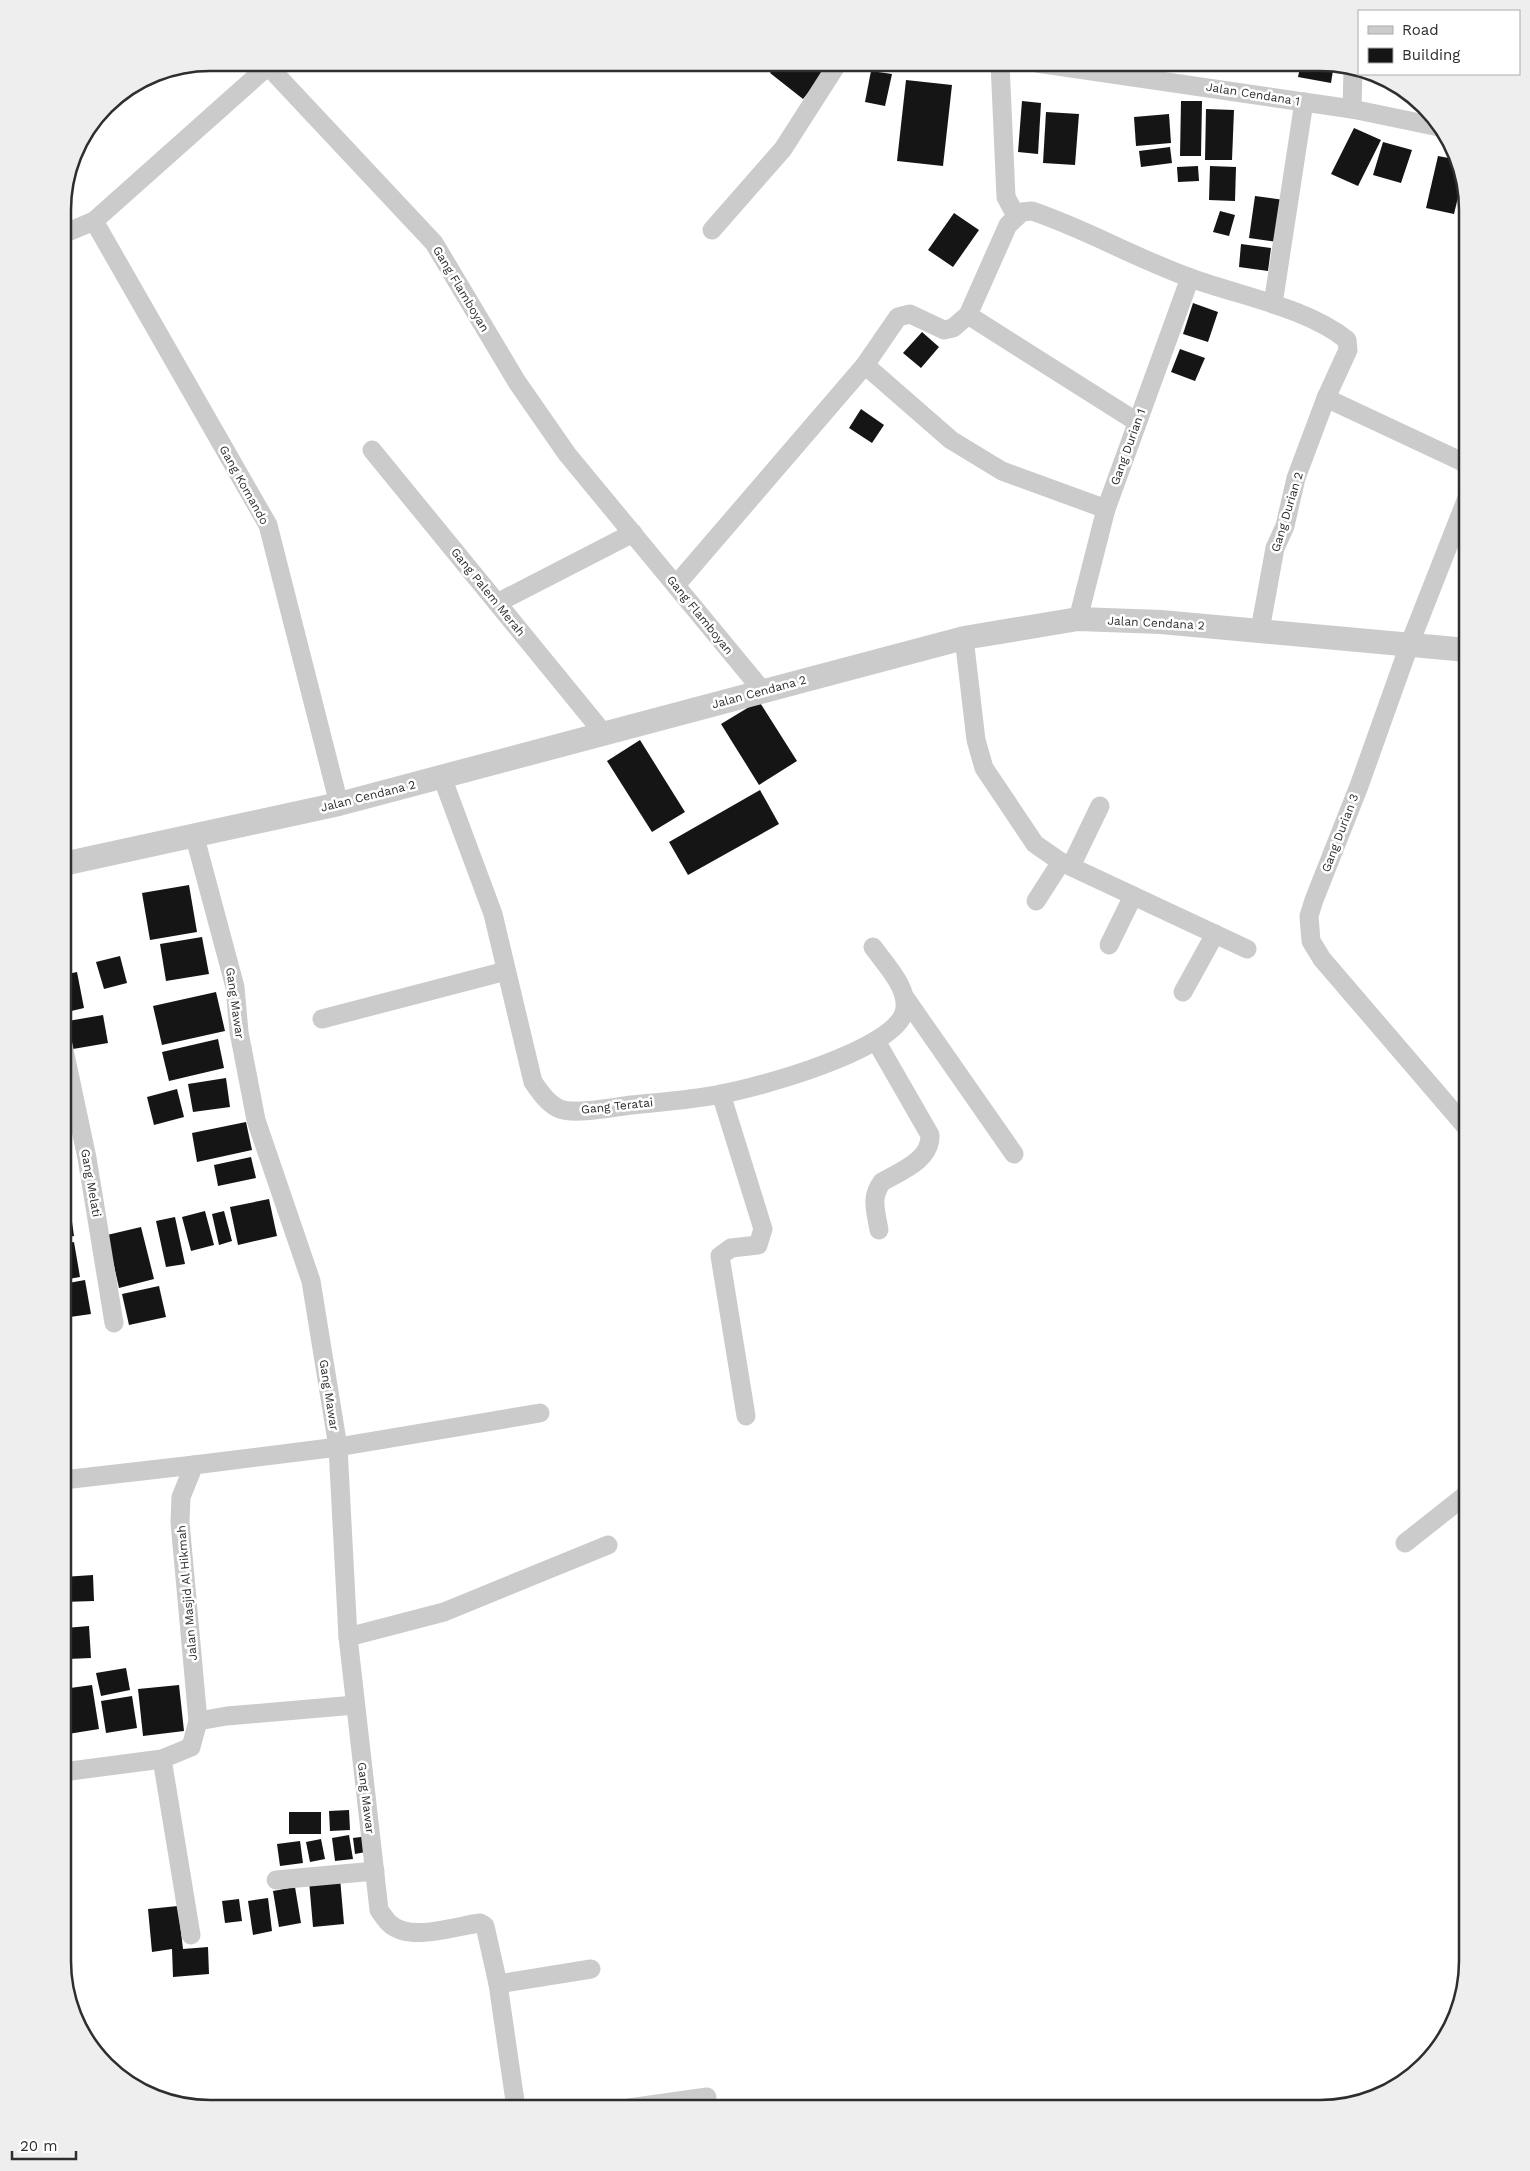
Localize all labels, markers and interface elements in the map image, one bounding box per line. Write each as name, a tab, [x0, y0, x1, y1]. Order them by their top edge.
legend	[1358, 10, 1520, 75]
text: Road	[1402, 21, 1439, 39]
text: Building	[1402, 46, 1460, 64]
street label: Jalan Cendana 1	[1205, 80, 1301, 108]
street label: Gang Flamboyan	[430, 244, 492, 334]
street label: Gang Durian 1	[1108, 407, 1148, 487]
street label: Gang Komando	[216, 443, 272, 527]
street label: Gang Durian 2	[1268, 470, 1306, 554]
street label: Gang Palem Merah	[448, 545, 528, 639]
street label: Gang Flamboyan	[664, 573, 736, 657]
street label: Jalan Cendana 2	[1107, 613, 1205, 633]
street label: Jalan Cendana 2	[710, 673, 808, 711]
street label: Jalan Cendana 2	[319, 777, 417, 815]
street label: Gang Durian 3	[1319, 792, 1361, 874]
street label: Gang Mawar	[223, 966, 247, 1040]
street label: Gang Teratai	[580, 1095, 654, 1117]
street label: Gang Melati	[78, 1148, 104, 1218]
street label: Gang Mawar	[316, 1358, 342, 1432]
street label: Jalan Masjid Al Hikmah	[174, 1525, 200, 1661]
street label: Gang Mawar	[355, 1762, 377, 1835]
scale bar	[12, 2128, 76, 2160]
text: 20 m	[20, 2137, 58, 2155]

